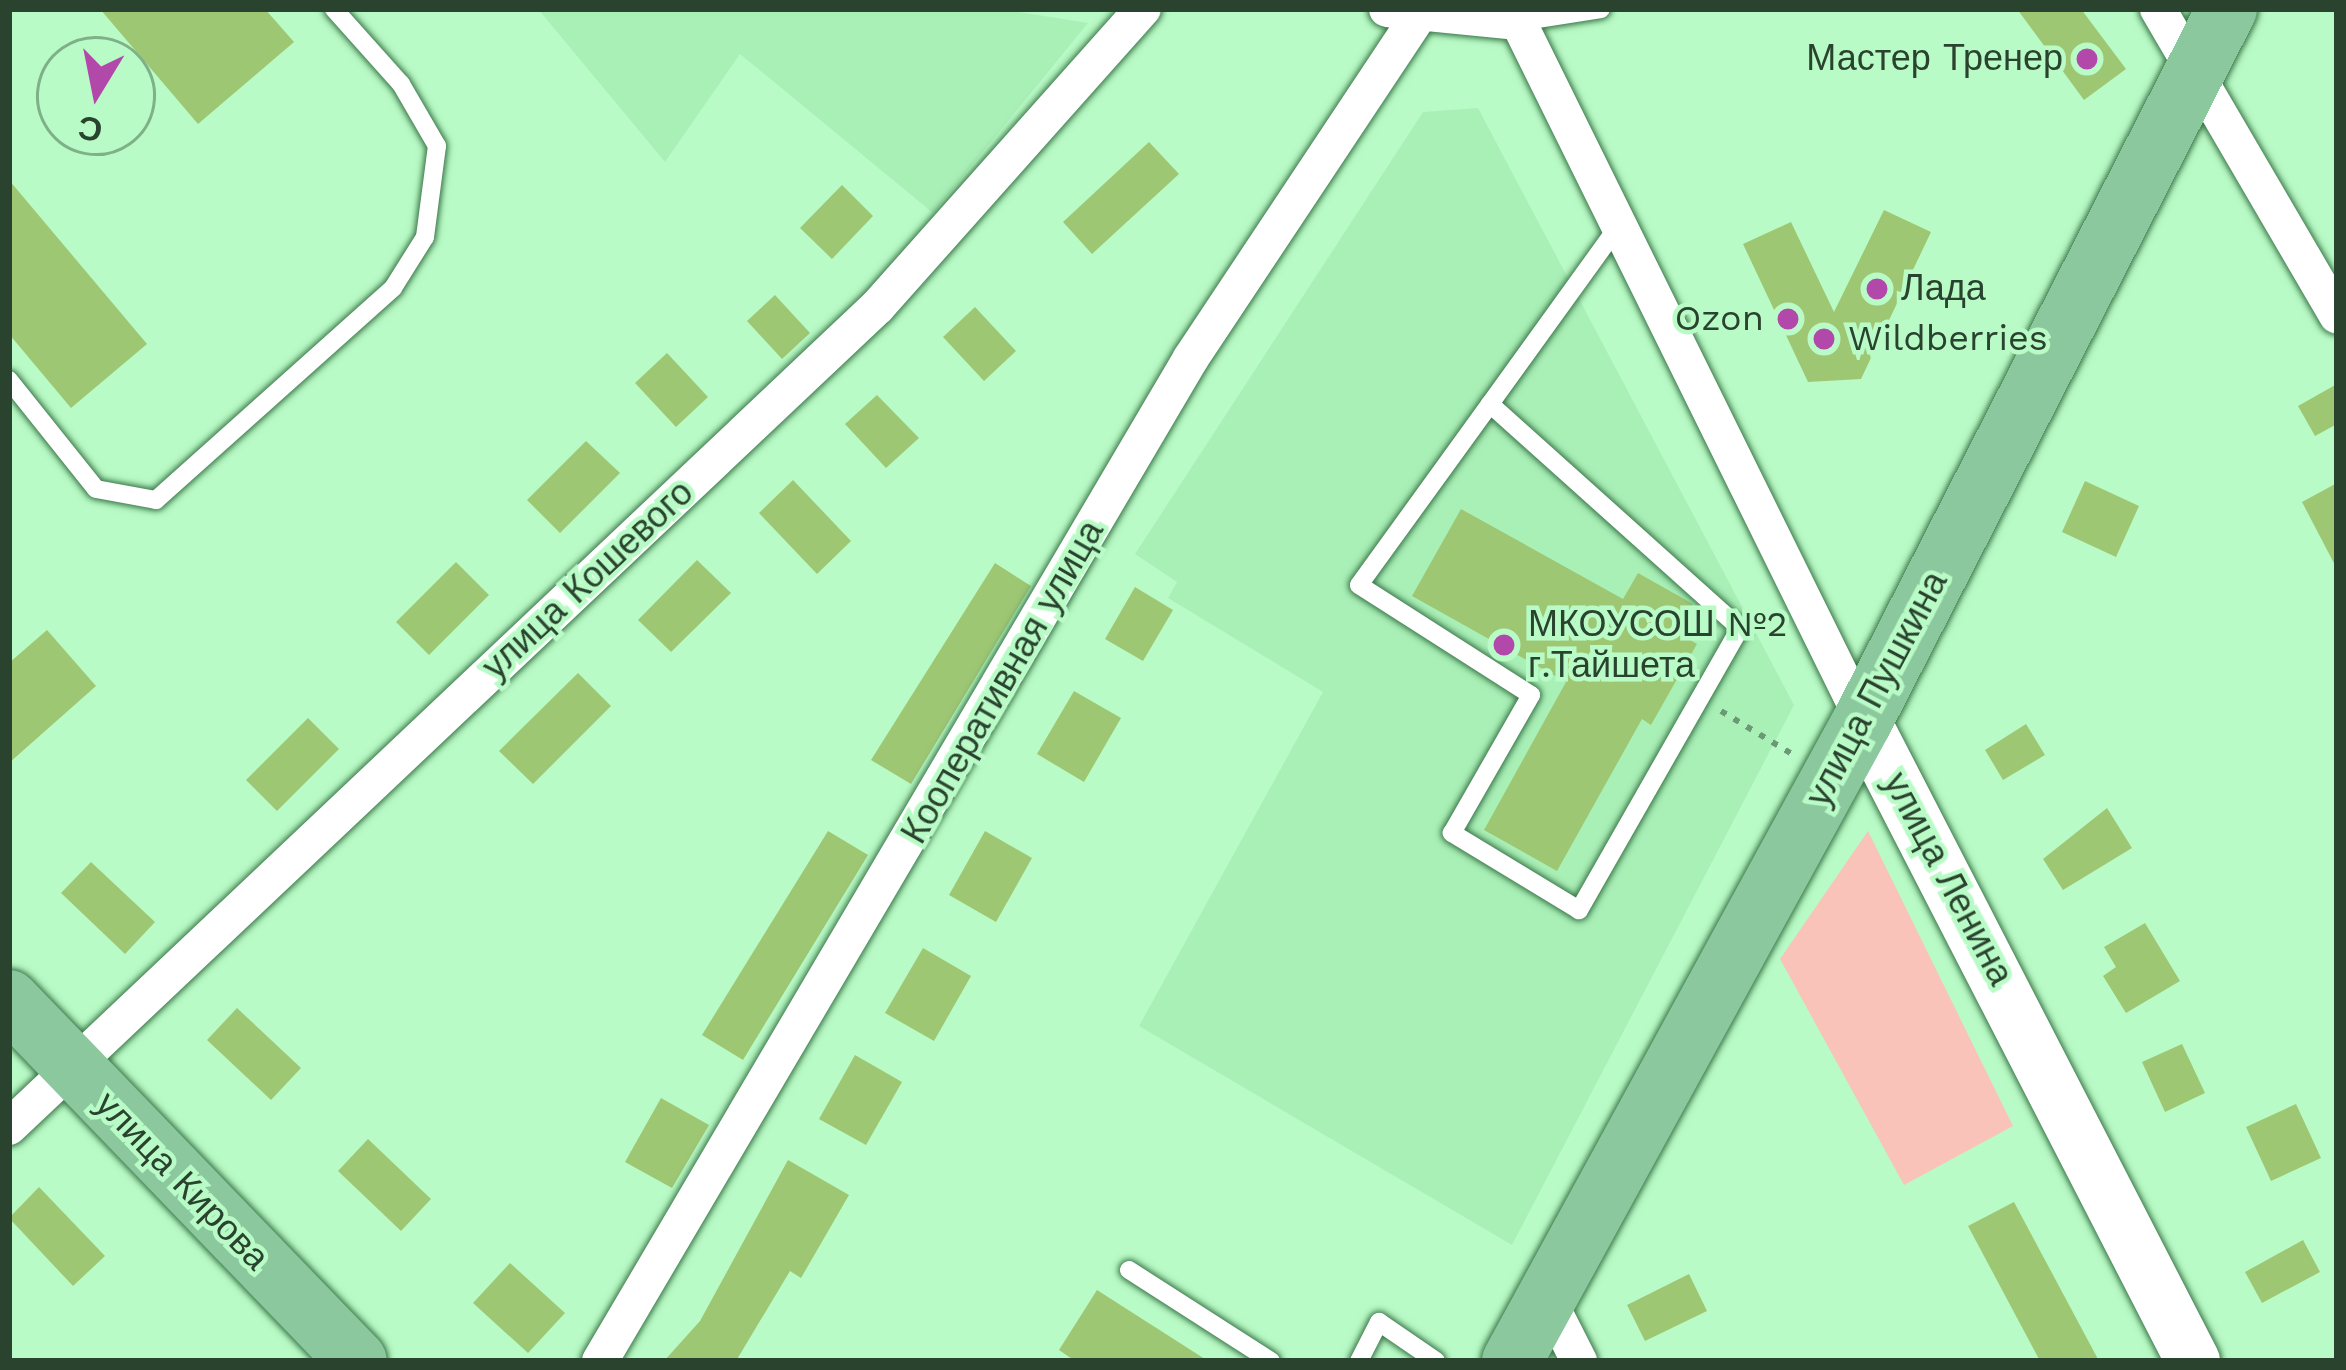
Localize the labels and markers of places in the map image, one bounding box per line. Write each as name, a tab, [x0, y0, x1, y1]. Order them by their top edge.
place label: Мастер Тренер	[1806, 37, 2063, 81]
marker: Мастер Тренер	[2074, 46, 2100, 72]
place label: Лада	[1901, 267, 1986, 311]
marker: Лада	[1864, 276, 1890, 302]
place label: Ozon	[1674, 297, 1764, 341]
marker: Ozon	[1775, 306, 1801, 332]
place label: Wildberries	[1848, 317, 2048, 361]
marker: Wildberries	[1811, 326, 1837, 352]
place label: МКОУСОШ №2 г.Тайшета	[1528, 602, 1787, 687]
marker: МКОУСОШ №2 г.Тайшета	[1491, 632, 1517, 658]

